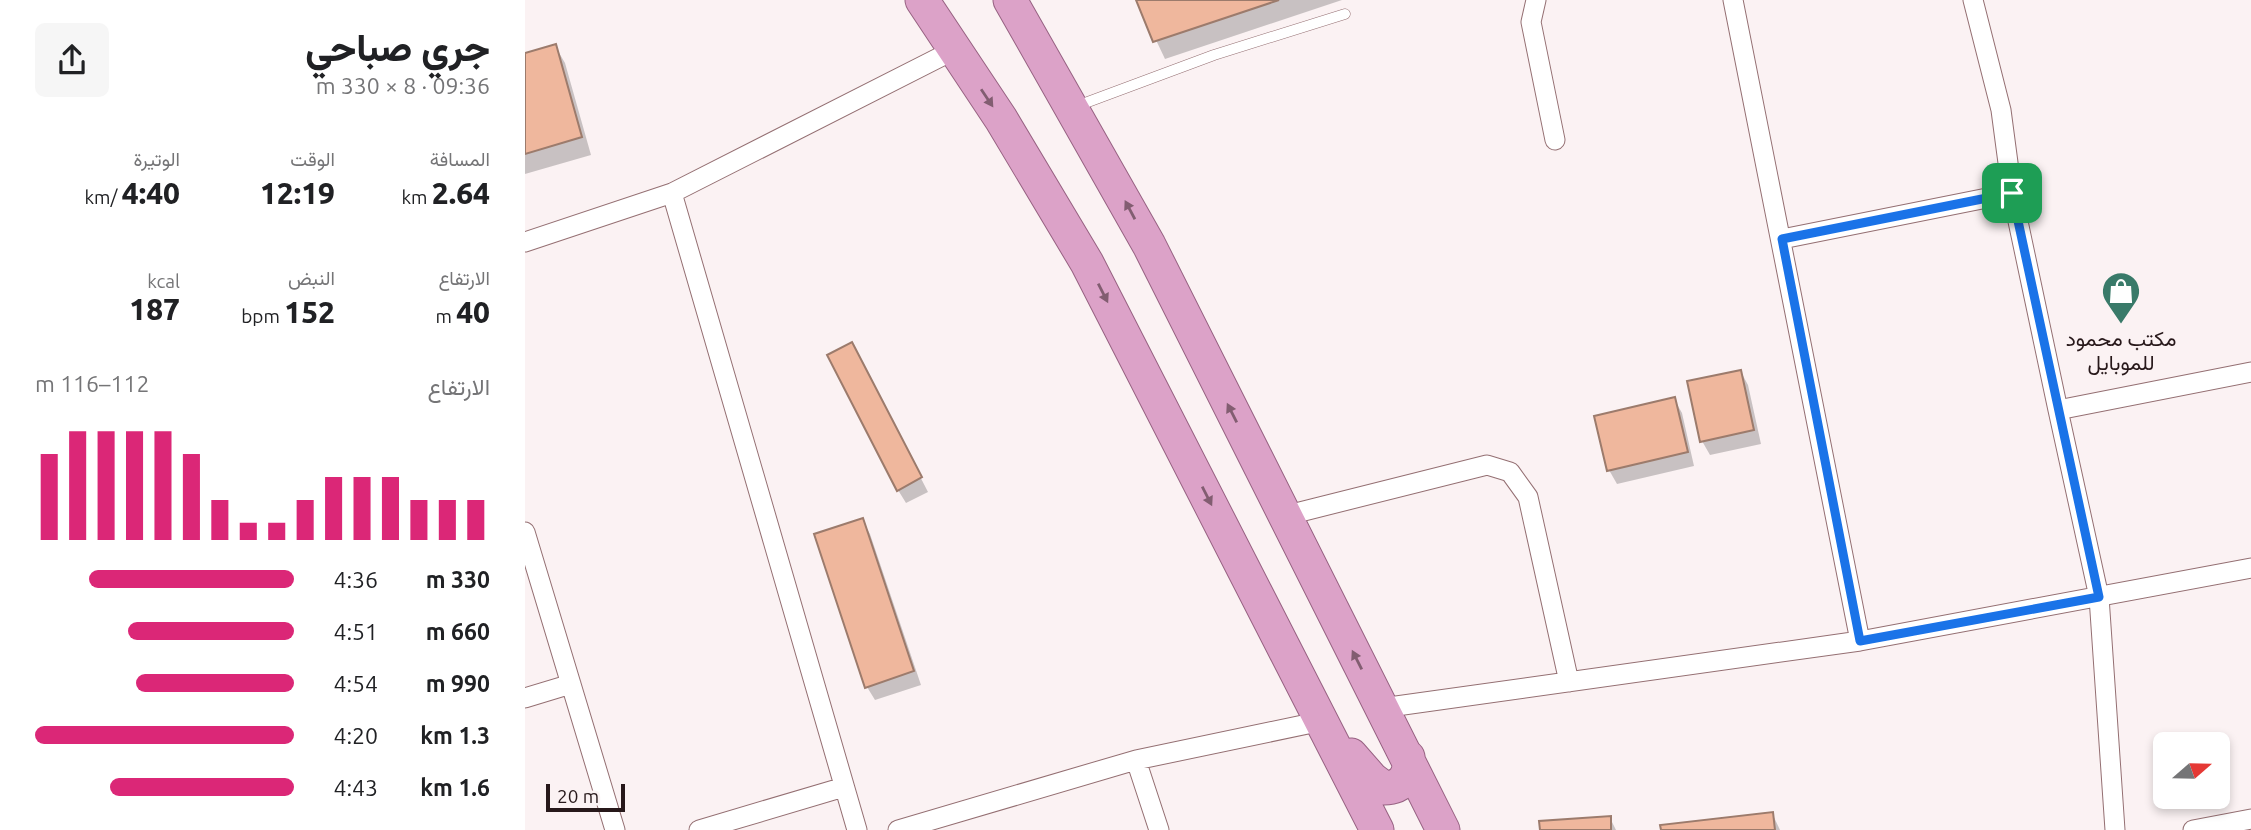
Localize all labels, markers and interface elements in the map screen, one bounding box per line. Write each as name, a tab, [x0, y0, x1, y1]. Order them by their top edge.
button: share	[35, 23, 109, 97]
text: جري صباحي	[305, 26, 490, 68]
text: 09:36 · 8 × 330 m	[316, 73, 490, 98]
one-way arrow	[980, 89, 994, 107]
text: الوتيرة	[134, 148, 180, 170]
text: الوقت	[290, 148, 335, 170]
text: المسافة	[430, 148, 490, 170]
pin	[1982, 163, 2042, 223]
icon: arrive	[1993, 174, 2031, 212]
text: 4:40	[122, 176, 180, 210]
text: 12:19	[260, 176, 335, 210]
text: 2.64	[432, 176, 490, 210]
text: /km	[85, 186, 122, 208]
text: km	[402, 186, 432, 208]
one-way arrow	[1124, 200, 1135, 220]
text: النبض	[288, 267, 335, 289]
text: الارتفاع	[438, 267, 490, 289]
text: kcal	[147, 270, 180, 292]
shop icon: مكتب محمود للموبايل	[2100, 270, 2142, 325]
one-way arrow	[1097, 283, 1109, 303]
text: 187	[129, 292, 180, 326]
text: 152	[284, 295, 335, 329]
text: 40	[456, 295, 490, 329]
text: bpm	[241, 305, 284, 327]
text: m	[435, 305, 456, 327]
place label: مكتب محمود للموبايل	[2066, 326, 2176, 376]
text: 112–116 m	[35, 371, 149, 396]
text: الارتفاع	[428, 374, 490, 399]
one-way arrow	[1227, 403, 1238, 423]
one-way arrow	[1201, 486, 1212, 506]
text: 4:36	[333, 567, 378, 592]
text: 330 m	[426, 567, 490, 592]
text: 4:51	[333, 619, 378, 644]
text: 660 m	[426, 619, 490, 644]
one-way arrow	[1352, 649, 1364, 669]
text: 4:54	[333, 671, 378, 696]
text: 990 m	[426, 671, 490, 696]
text: 4:20	[333, 723, 378, 748]
text: 1.3 km	[420, 723, 490, 748]
north arrow	[2153, 732, 2229, 808]
map controls	[2153, 732, 2230, 809]
text: 4:43	[333, 775, 378, 800]
text: 1.6 km	[420, 775, 490, 800]
scale bar	[546, 781, 625, 813]
text: 20 m	[557, 785, 599, 807]

